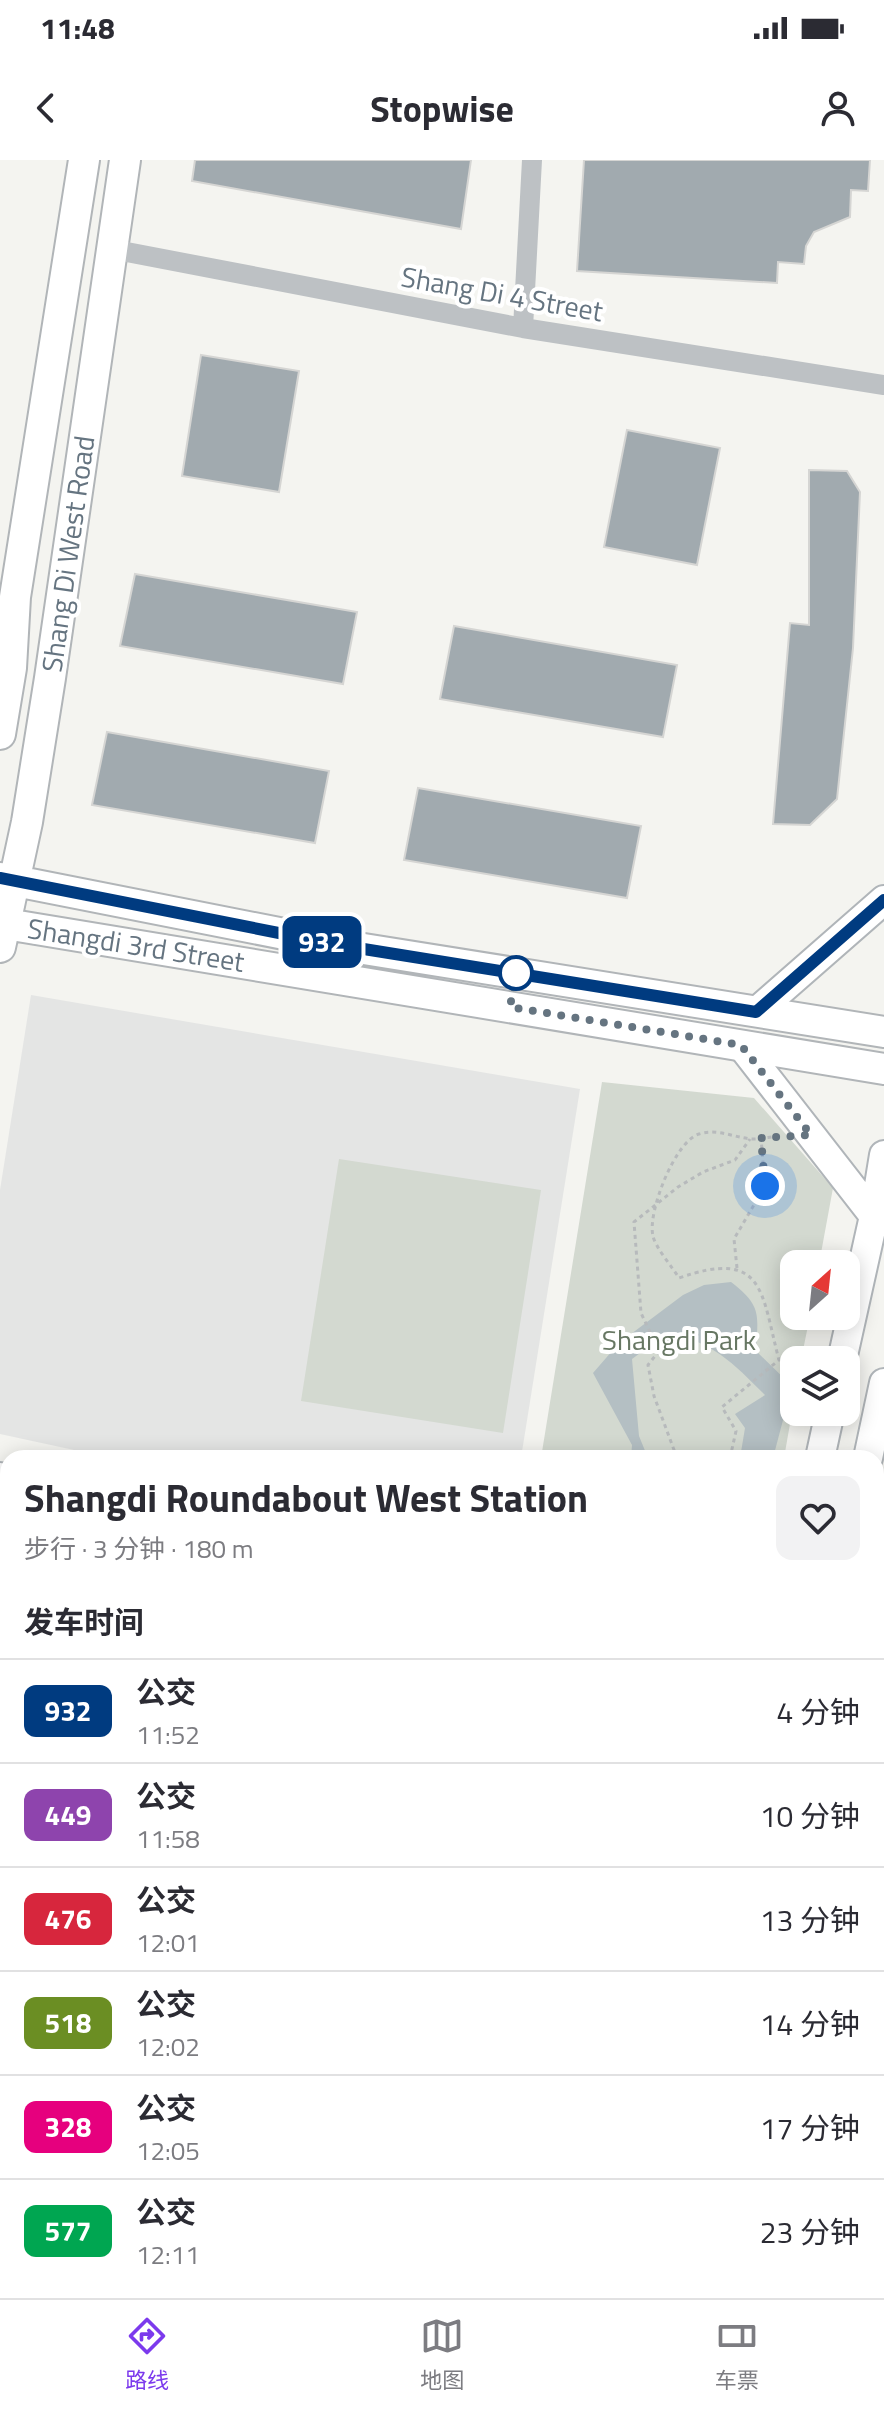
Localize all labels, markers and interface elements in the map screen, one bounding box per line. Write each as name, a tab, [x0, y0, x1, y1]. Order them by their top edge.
text: 11:48	[40, 5, 115, 51]
text: Stopwise	[370, 81, 514, 136]
icon: back	[24, 86, 68, 130]
icon: person	[816, 86, 860, 130]
street label: Shang Di 4 Street	[398, 255, 607, 332]
street label: Shang Di West Road	[30, 433, 105, 675]
street label: Shangdi 3rd Street	[25, 906, 248, 983]
line badge: 932	[276, 916, 368, 968]
text: 932	[298, 920, 346, 963]
unlabelled marker	[499, 956, 533, 990]
your location	[745, 1166, 785, 1206]
north arrow	[780, 1250, 860, 1330]
map controls	[780, 1250, 860, 1426]
park label: Shangdi Park	[602, 1318, 756, 1361]
button: layers	[780, 1346, 860, 1426]
text: Shangdi Roundabout West Station	[24, 1469, 588, 1527]
button: heart	[776, 1476, 860, 1560]
text: 步行 · 3 分钟 · 180 m	[24, 1529, 254, 1568]
text: 发车时间	[24, 1599, 144, 1645]
text: 公交	[136, 1669, 196, 1715]
text: 932	[44, 1689, 92, 1732]
text: 4 分钟	[777, 1689, 860, 1735]
text: 11:52	[136, 1715, 200, 1754]
text: 公交	[136, 1773, 196, 1819]
text: 449	[44, 1793, 92, 1836]
text: 10 分钟	[760, 1793, 860, 1839]
text: 11:58	[136, 1819, 200, 1858]
text: 公交	[136, 1877, 196, 1923]
text: 476	[44, 1897, 92, 1940]
text: 13 分钟	[760, 1897, 860, 1943]
text: 12:01	[136, 1923, 200, 1962]
text: 公交	[136, 1981, 196, 2027]
text: 518	[44, 2001, 92, 2044]
text: 14 分钟	[760, 2001, 860, 2047]
text: 12:02	[136, 2027, 200, 2066]
text: 公交	[136, 2085, 196, 2131]
text: 328	[44, 2105, 92, 2148]
text: 17 分钟	[760, 2105, 860, 2151]
text: 12:05	[136, 2131, 200, 2170]
text: 公交	[136, 2189, 196, 2235]
text: 577	[44, 2209, 92, 2252]
text: 23 分钟	[760, 2209, 860, 2255]
text: 12:11	[136, 2235, 200, 2274]
tab: 路线	[125, 2314, 169, 2397]
tab: 地图	[420, 2314, 464, 2397]
tab: 车票	[715, 2314, 759, 2397]

